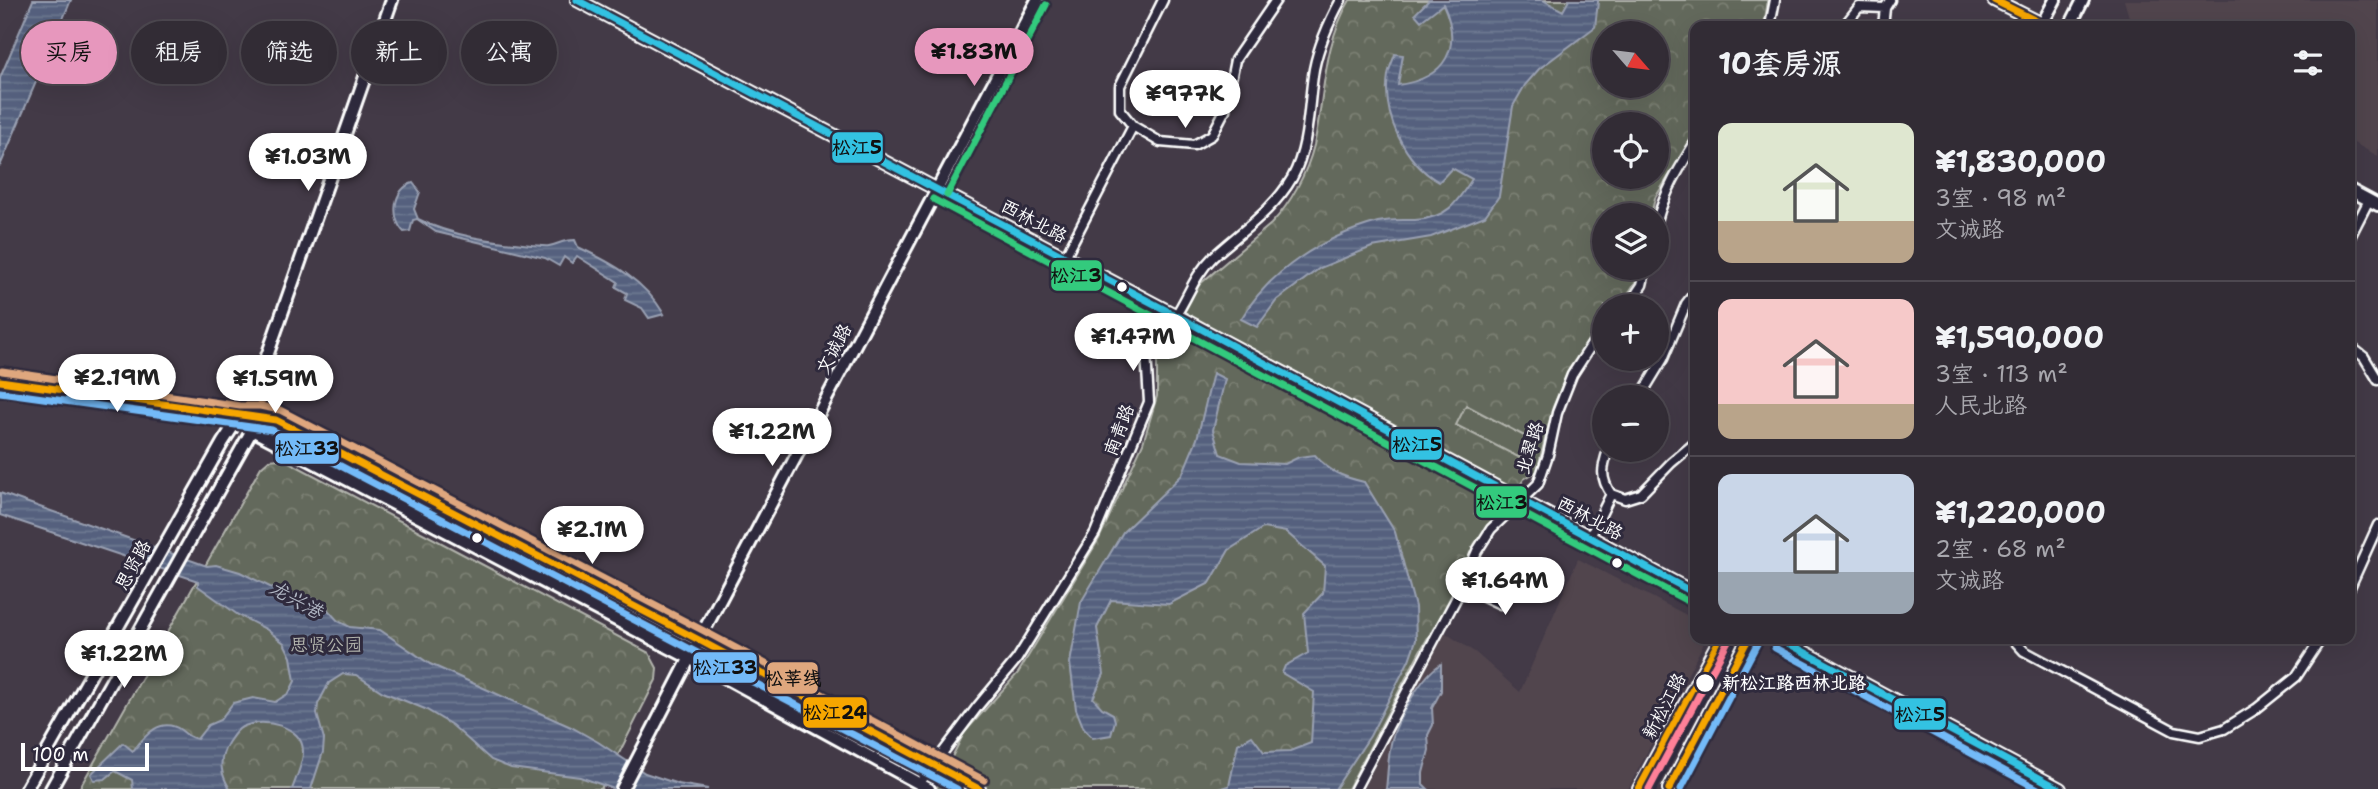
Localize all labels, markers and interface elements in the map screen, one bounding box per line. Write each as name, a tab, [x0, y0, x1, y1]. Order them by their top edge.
chip: 买房	[21, 21, 117, 84]
chip: 租房	[131, 21, 227, 84]
chip: 筛选	[241, 21, 337, 84]
chip: 新上	[351, 21, 447, 84]
chip: 公寓	[461, 21, 557, 84]
north arrow	[1592, 21, 1670, 98]
map controls	[1592, 21, 1669, 462]
pin: ¥1.83M	[917, 28, 1031, 88]
text: ¥1.83M	[931, 36, 1017, 66]
text: 10套房源	[1718, 43, 1842, 84]
icon: filters	[2289, 44, 2327, 82]
pin: ¥977K	[1136, 71, 1234, 130]
text: ¥977K	[1145, 78, 1225, 108]
button: locate	[1592, 112, 1669, 189]
line badge: 松江5	[831, 131, 884, 164]
pin: ¥1.03M	[251, 134, 365, 193]
text: 松江5	[832, 135, 882, 160]
text: ¥1.03M	[265, 141, 351, 171]
text: ¥1,830,000	[1935, 141, 2106, 182]
icon: home	[1774, 151, 1858, 235]
text: 3室 · 98 m²	[1935, 183, 2066, 213]
street label: 西林北路	[997, 194, 1071, 248]
button: layers	[1592, 203, 1669, 280]
text: 文诚路	[1935, 214, 2004, 244]
line badge: 松江3	[1050, 259, 1103, 292]
text: 松江3	[1050, 263, 1102, 288]
unlabelled marker	[1115, 280, 1129, 294]
button: +	[1592, 294, 1669, 371]
pin: ¥1.47M	[1076, 314, 1190, 373]
text: ¥1,590,000	[1935, 317, 2104, 358]
street label: 文诚路	[811, 320, 857, 378]
text: ¥1.47M	[1091, 321, 1176, 351]
icon: home	[1774, 327, 1858, 411]
pin: ¥2.19M	[60, 354, 174, 414]
pin: ¥1.59M	[218, 356, 332, 415]
text: 3室 · 113 m²	[1935, 359, 2068, 389]
text: ¥2.19M	[74, 362, 160, 392]
text: ¥1.59M	[232, 363, 318, 393]
button: −	[1592, 385, 1669, 462]
text: 人民北路	[1935, 390, 2027, 420]
street label: 南青路	[1098, 400, 1140, 460]
pin: ¥1.22M	[715, 408, 829, 468]
text: ¥1.22M	[729, 416, 815, 446]
street label: 北翠路	[1511, 419, 1549, 477]
line badge: 松江5	[1390, 428, 1443, 461]
line badge: 松江33	[274, 432, 340, 465]
text: 松江5	[1392, 432, 1442, 457]
text: 松江33	[275, 436, 339, 461]
line badge: 松江3	[1475, 485, 1528, 519]
text: 松江3	[1476, 490, 1528, 515]
street label: 西林北路	[1553, 491, 1627, 545]
text: ¥1,220,000	[1935, 492, 2106, 533]
icon: home	[1774, 502, 1858, 586]
pin: ¥2.1M	[543, 506, 641, 566]
text: ¥2.1M	[557, 514, 627, 544]
unlabelled marker	[470, 531, 484, 545]
text: 2室 · 68 m²	[1935, 534, 2066, 564]
street label: 思贤路	[109, 536, 157, 594]
unlabelled marker	[1610, 556, 1624, 570]
pin: ¥1.64M	[1448, 558, 1562, 617]
text: ¥1.64M	[1462, 565, 1548, 595]
text: 文诚路	[1935, 565, 2004, 595]
water label: 龙兴港	[265, 575, 328, 625]
pin: ¥1.22M	[67, 630, 181, 690]
park label: 思贤公园	[290, 633, 362, 657]
text: ¥1.22M	[81, 638, 167, 668]
line badge: 松江33	[692, 651, 758, 684]
text: 松江33	[693, 655, 757, 680]
line badge: 松莘线	[766, 661, 819, 695]
text: 松莘线	[764, 666, 822, 691]
street label: 新松江路	[1637, 669, 1691, 743]
place label: 新松江路西林北路	[1722, 671, 1866, 695]
marker: 新松江路西林北路	[1694, 672, 1716, 694]
line badge: 松江24	[802, 696, 868, 729]
line badge: 松江5	[1893, 697, 1947, 731]
text: 松江24	[803, 700, 868, 725]
text: 松江5	[1895, 702, 1945, 727]
scale bar	[21, 740, 149, 772]
text: 100 m	[32, 742, 89, 767]

